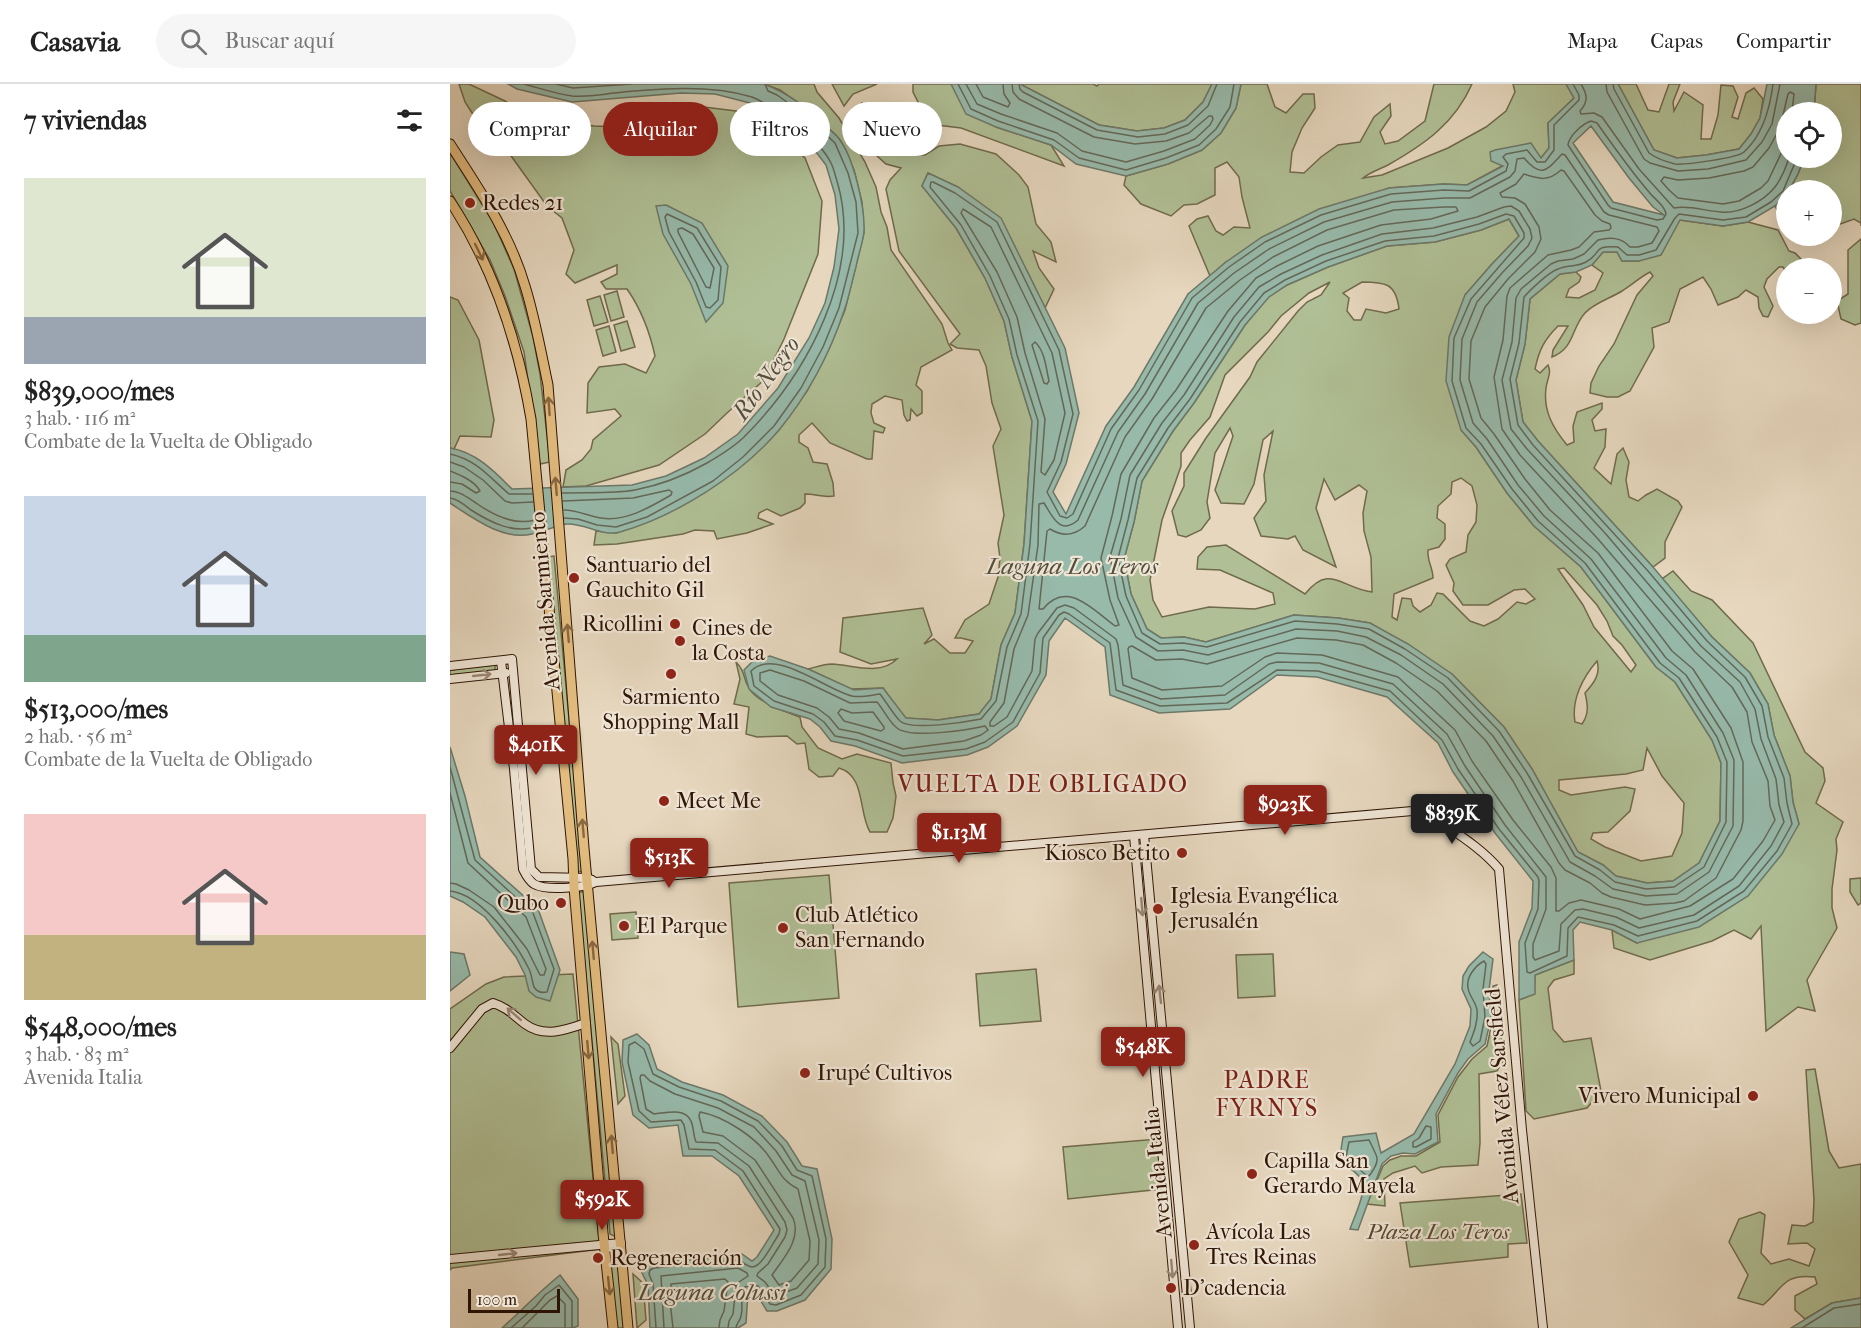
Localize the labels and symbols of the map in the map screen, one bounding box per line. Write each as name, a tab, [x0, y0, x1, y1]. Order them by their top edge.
place label: Redes 21	[482, 190, 563, 216]
marker: Redes 21	[463, 196, 477, 210]
one-way arrow	[474, 242, 485, 260]
water label: Río Negro	[725, 331, 806, 427]
one-way arrow	[543, 397, 554, 417]
one-way arrow	[550, 477, 561, 497]
street label: Avenida Sarmiento	[524, 511, 566, 692]
place label: Santuario del Gauchito Gil	[586, 552, 711, 603]
water label: Laguna Los Teros	[984, 552, 1159, 580]
marker: Santuario del Gauchito Gil	[567, 571, 581, 585]
place label: Ricollini	[582, 611, 664, 637]
place label: Cines de la Costa	[691, 615, 773, 666]
marker: Ricollini	[668, 617, 682, 631]
one-way arrow	[562, 624, 573, 644]
marker: Cines de la Costa	[673, 634, 687, 648]
marker: Sarmiento Shopping Mall	[664, 667, 678, 681]
one-way arrow	[471, 669, 491, 680]
place label: Sarmiento Shopping Mall	[603, 684, 739, 735]
pin: $401K	[494, 725, 578, 776]
district label: VUELTA DE OBLIGADO	[896, 770, 1189, 798]
pin: $923K	[1243, 785, 1327, 836]
place label: Meet Me	[676, 788, 761, 814]
marker: Meet Me	[657, 794, 671, 808]
pin: $839K	[1410, 794, 1494, 845]
pin: $1.13M	[910, 813, 1008, 864]
one-way arrow	[577, 818, 588, 838]
pin: $513K	[627, 838, 711, 889]
place label: Kiosco Betito	[1044, 840, 1170, 866]
marker: Kiosco Betito	[1175, 846, 1189, 860]
place label: Iglesia Evangélica Jerusalén	[1168, 883, 1339, 934]
place label: Qubo	[497, 890, 549, 916]
marker: Qubo	[554, 896, 568, 910]
one-way arrow	[1137, 897, 1148, 917]
place label: Club Atlético San Fernando	[795, 902, 925, 953]
marker: Iglesia Evangélica Jerusalén	[1151, 902, 1165, 916]
place label: El Parque	[636, 913, 728, 939]
marker: El Parque	[617, 919, 631, 933]
marker: Club Atlético San Fernando	[776, 921, 790, 935]
one-way arrow	[587, 941, 598, 961]
one-way arrow	[1154, 985, 1165, 1005]
street label: Avenida Vélez Sarsfield	[1480, 986, 1524, 1206]
one-way arrow	[507, 1007, 522, 1021]
pin: $548K	[1101, 1027, 1185, 1078]
one-way arrow	[583, 1040, 594, 1060]
place label: Irupé Cultivos	[817, 1060, 952, 1086]
marker: Irupé Cultivos	[798, 1066, 812, 1080]
district label: PADRE FYRNYS	[1215, 1066, 1319, 1122]
place label: Vivero Municipal	[1577, 1083, 1741, 1109]
marker: Vivero Municipal	[1746, 1089, 1760, 1103]
street label: Avenida Italia	[1138, 1106, 1178, 1240]
one-way arrow	[606, 1135, 617, 1155]
place label: Capilla San Gerardo Mayela	[1264, 1148, 1416, 1199]
marker: Capilla San Gerardo Mayela	[1245, 1167, 1259, 1181]
pin: $592K	[560, 1180, 644, 1231]
place label: Avícola Las Tres Reinas	[1205, 1219, 1316, 1270]
park label: Plaza Los Teros	[1366, 1219, 1511, 1245]
marker: Avícola Las Tres Reinas	[1187, 1238, 1201, 1252]
place label: Regeneración	[610, 1245, 742, 1271]
one-way arrow	[498, 1248, 518, 1259]
marker: Regeneración	[591, 1251, 605, 1265]
one-way arrow	[1167, 1258, 1178, 1278]
place label: D'cadencia	[1183, 1275, 1287, 1301]
one-way arrow	[603, 1276, 614, 1296]
water label: Laguna Colussi	[636, 1278, 788, 1306]
marker: D'cadencia	[1164, 1281, 1178, 1295]
scale bar	[468, 1286, 560, 1314]

